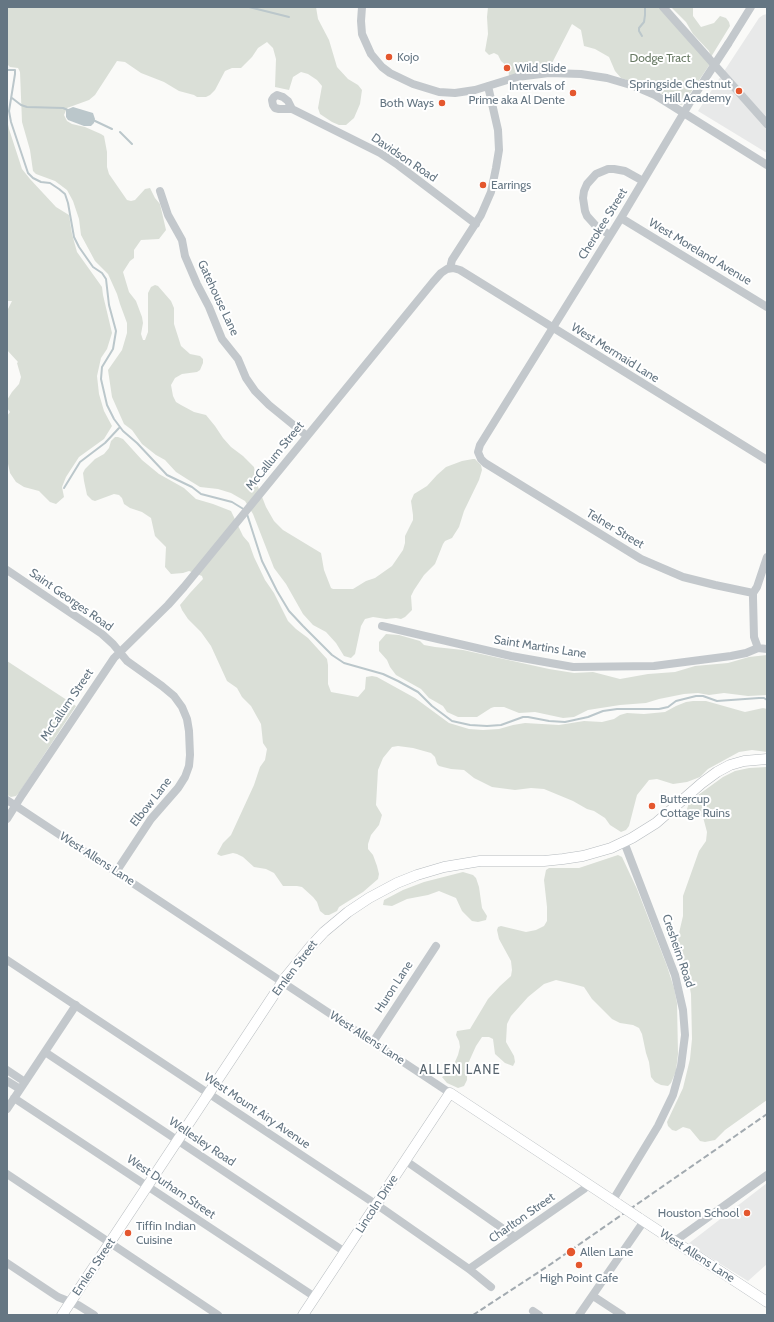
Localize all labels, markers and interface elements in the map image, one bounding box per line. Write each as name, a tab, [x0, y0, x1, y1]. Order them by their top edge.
place label: Kojo	[397, 50, 419, 64]
park label: Dodge Tract	[629, 51, 691, 65]
marker: Kojo	[384, 52, 394, 62]
place label: Wild Slide	[515, 61, 566, 75]
marker: Wild Slide	[502, 63, 512, 73]
place label: Springside Chestnut Hill Academy	[629, 77, 731, 105]
place label: Intervals of Prime aka Al Dente	[469, 79, 565, 107]
marker: Springside Chestnut Hill Academy	[734, 86, 744, 96]
marker: Intervals of Prime aka Al Dente	[568, 88, 578, 98]
place label: Both Ways	[380, 96, 434, 110]
marker: Both Ways	[437, 98, 447, 108]
street label: Davidson Road	[368, 131, 440, 185]
place label: Earrings	[491, 178, 531, 192]
marker: Earrings	[478, 180, 488, 190]
street label: Cherokee Street	[575, 186, 631, 262]
street label: West Moreland Avenue	[646, 216, 754, 288]
street label: Gatehouse Lane	[194, 258, 242, 338]
street label: West Mermaid Lane	[568, 320, 662, 386]
street label: McCallum Street	[243, 419, 307, 493]
street label: Telner Street	[584, 506, 646, 552]
street label: Saint Georges Road	[26, 566, 116, 634]
street label: Saint Martins Lane	[493, 633, 587, 661]
street label: McCallum Street	[38, 666, 96, 744]
street label: Elbow Lane	[127, 774, 175, 830]
place label: Buttercup Cottage Ruins	[660, 792, 730, 820]
marker: Buttercup Cottage Ruins	[647, 801, 657, 811]
street label: West Allens Lane	[57, 829, 137, 889]
street label: Cresheim Road	[659, 912, 697, 990]
street label: Emlen Street	[269, 937, 321, 999]
street label: Huron Lane	[372, 958, 416, 1016]
street label: West Allens Lane	[327, 1008, 407, 1068]
district label: ALLEN LANE	[419, 1062, 501, 1078]
street label: West Mount Airy Avenue	[201, 1070, 313, 1152]
street label: Wellesley Road	[166, 1114, 238, 1170]
street label: West Durham Street	[124, 1152, 218, 1222]
street label: Lincoln Drive	[353, 1172, 401, 1236]
street label: Charlton Street	[486, 1190, 558, 1246]
place label: Houston School	[658, 1206, 739, 1220]
marker: Houston School	[742, 1208, 752, 1218]
place label: Tiffin Indian Cuisine	[136, 1219, 196, 1247]
street label: West Allens Lane	[657, 1226, 737, 1286]
marker: Tiffin Indian Cuisine	[123, 1228, 133, 1238]
street label: Emlen Street	[70, 1236, 118, 1298]
place label: Allen Lane	[580, 1245, 633, 1259]
marker: Allen Lane	[565, 1246, 577, 1258]
marker: High Point Cafe	[574, 1260, 584, 1270]
place label: High Point Cafe	[540, 1271, 618, 1285]

